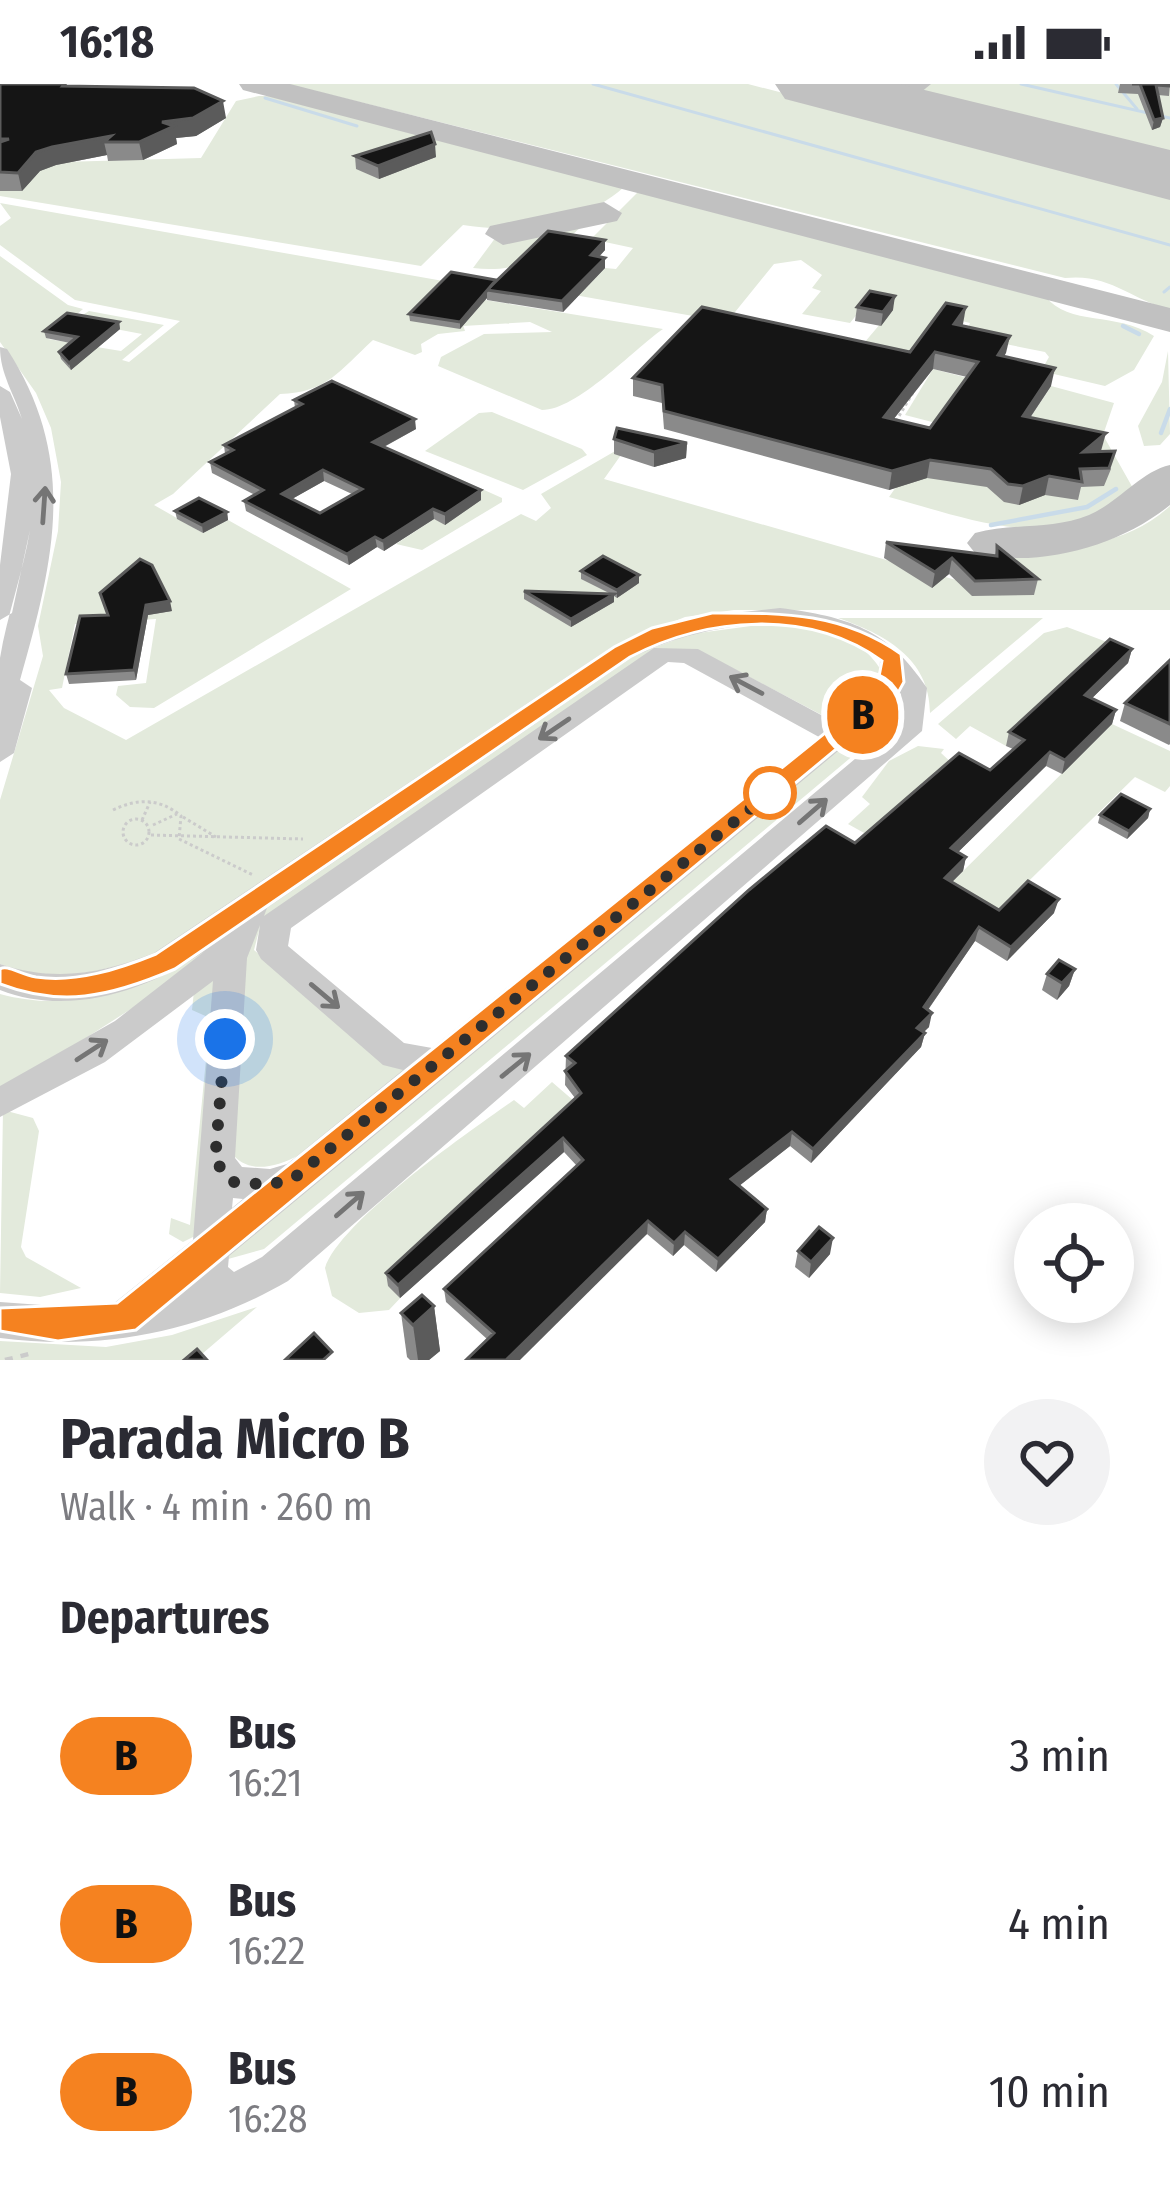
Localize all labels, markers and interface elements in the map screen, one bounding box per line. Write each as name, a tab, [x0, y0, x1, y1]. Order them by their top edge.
text: 16:18	[60, 15, 154, 69]
one-way arrow	[33, 487, 56, 526]
one-way arrow	[729, 673, 764, 696]
line badge: B	[824, 676, 902, 754]
text: B	[851, 690, 875, 740]
one-way arrow	[537, 716, 571, 741]
unlabelled marker	[745, 768, 795, 818]
one-way arrow	[797, 798, 828, 825]
one-way arrow	[309, 981, 340, 1009]
your location	[195, 1009, 255, 1069]
one-way arrow	[75, 1037, 109, 1062]
one-way arrow	[500, 1052, 531, 1080]
one-way arrow	[334, 1191, 365, 1218]
map controls	[1014, 1203, 1134, 1323]
button: locate	[1014, 1203, 1134, 1323]
button: heart	[984, 1399, 1110, 1525]
text: Parada Micro B	[60, 1405, 410, 1473]
text: Walk · 4 min · 260 m	[60, 1484, 373, 1530]
text: Departures	[60, 1591, 269, 1645]
text: Bus	[228, 1706, 296, 1760]
text: 3 min	[1009, 1729, 1110, 1783]
text: B	[114, 1731, 138, 1781]
text: 16:21	[228, 1760, 302, 1806]
text: Bus	[228, 1874, 296, 1928]
text: 4 min	[1008, 1897, 1110, 1951]
text: B	[114, 1899, 138, 1949]
text: 16:22	[228, 1928, 305, 1974]
text: Bus	[228, 2042, 296, 2096]
text: 10 min	[989, 2065, 1110, 2119]
text: B	[114, 2067, 138, 2117]
text: 16:28	[228, 2096, 308, 2142]

